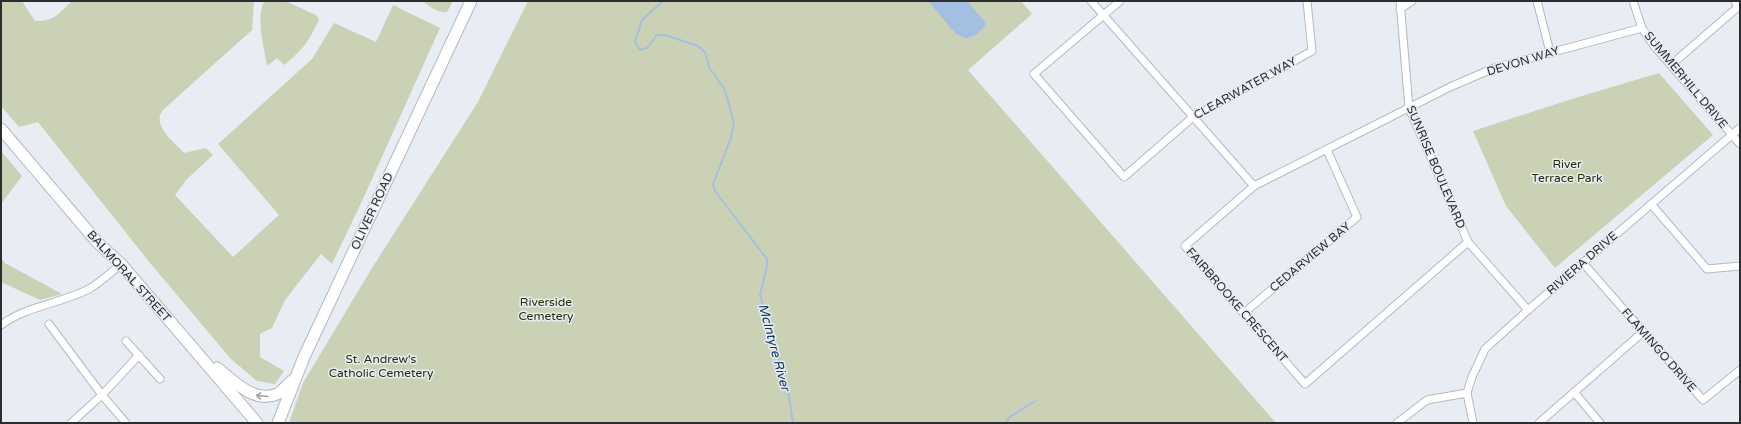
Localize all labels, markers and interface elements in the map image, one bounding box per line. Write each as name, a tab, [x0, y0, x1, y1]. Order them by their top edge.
street label: SUMMERHILL DRIVE	[1641, 29, 1731, 132]
street label: DEVON WAY	[1485, 43, 1561, 79]
street label: CLEARWATER WAY	[1191, 54, 1299, 122]
street label: SUNRISE BOULEVARD	[1404, 103, 1468, 231]
park label: River Terrace Park	[1531, 157, 1603, 185]
street label: OLIVER ROAD	[348, 170, 396, 252]
street label: CEDARVIEW BAY	[1267, 219, 1354, 295]
street label: BALMORAL STREET	[84, 227, 174, 325]
street label: RIVIERA DRIVE	[1544, 228, 1620, 297]
street label: FAIRBROOKE CRESCENT	[1183, 245, 1291, 366]
park label: Riverside Cemetery	[518, 295, 574, 323]
water label: McIntyre River	[755, 302, 794, 395]
street label: FLAMINGO DRIVE	[1619, 305, 1699, 395]
park label: St. Andrew's Catholic Cemetery	[329, 352, 434, 380]
one-way arrow	[256, 392, 269, 399]

